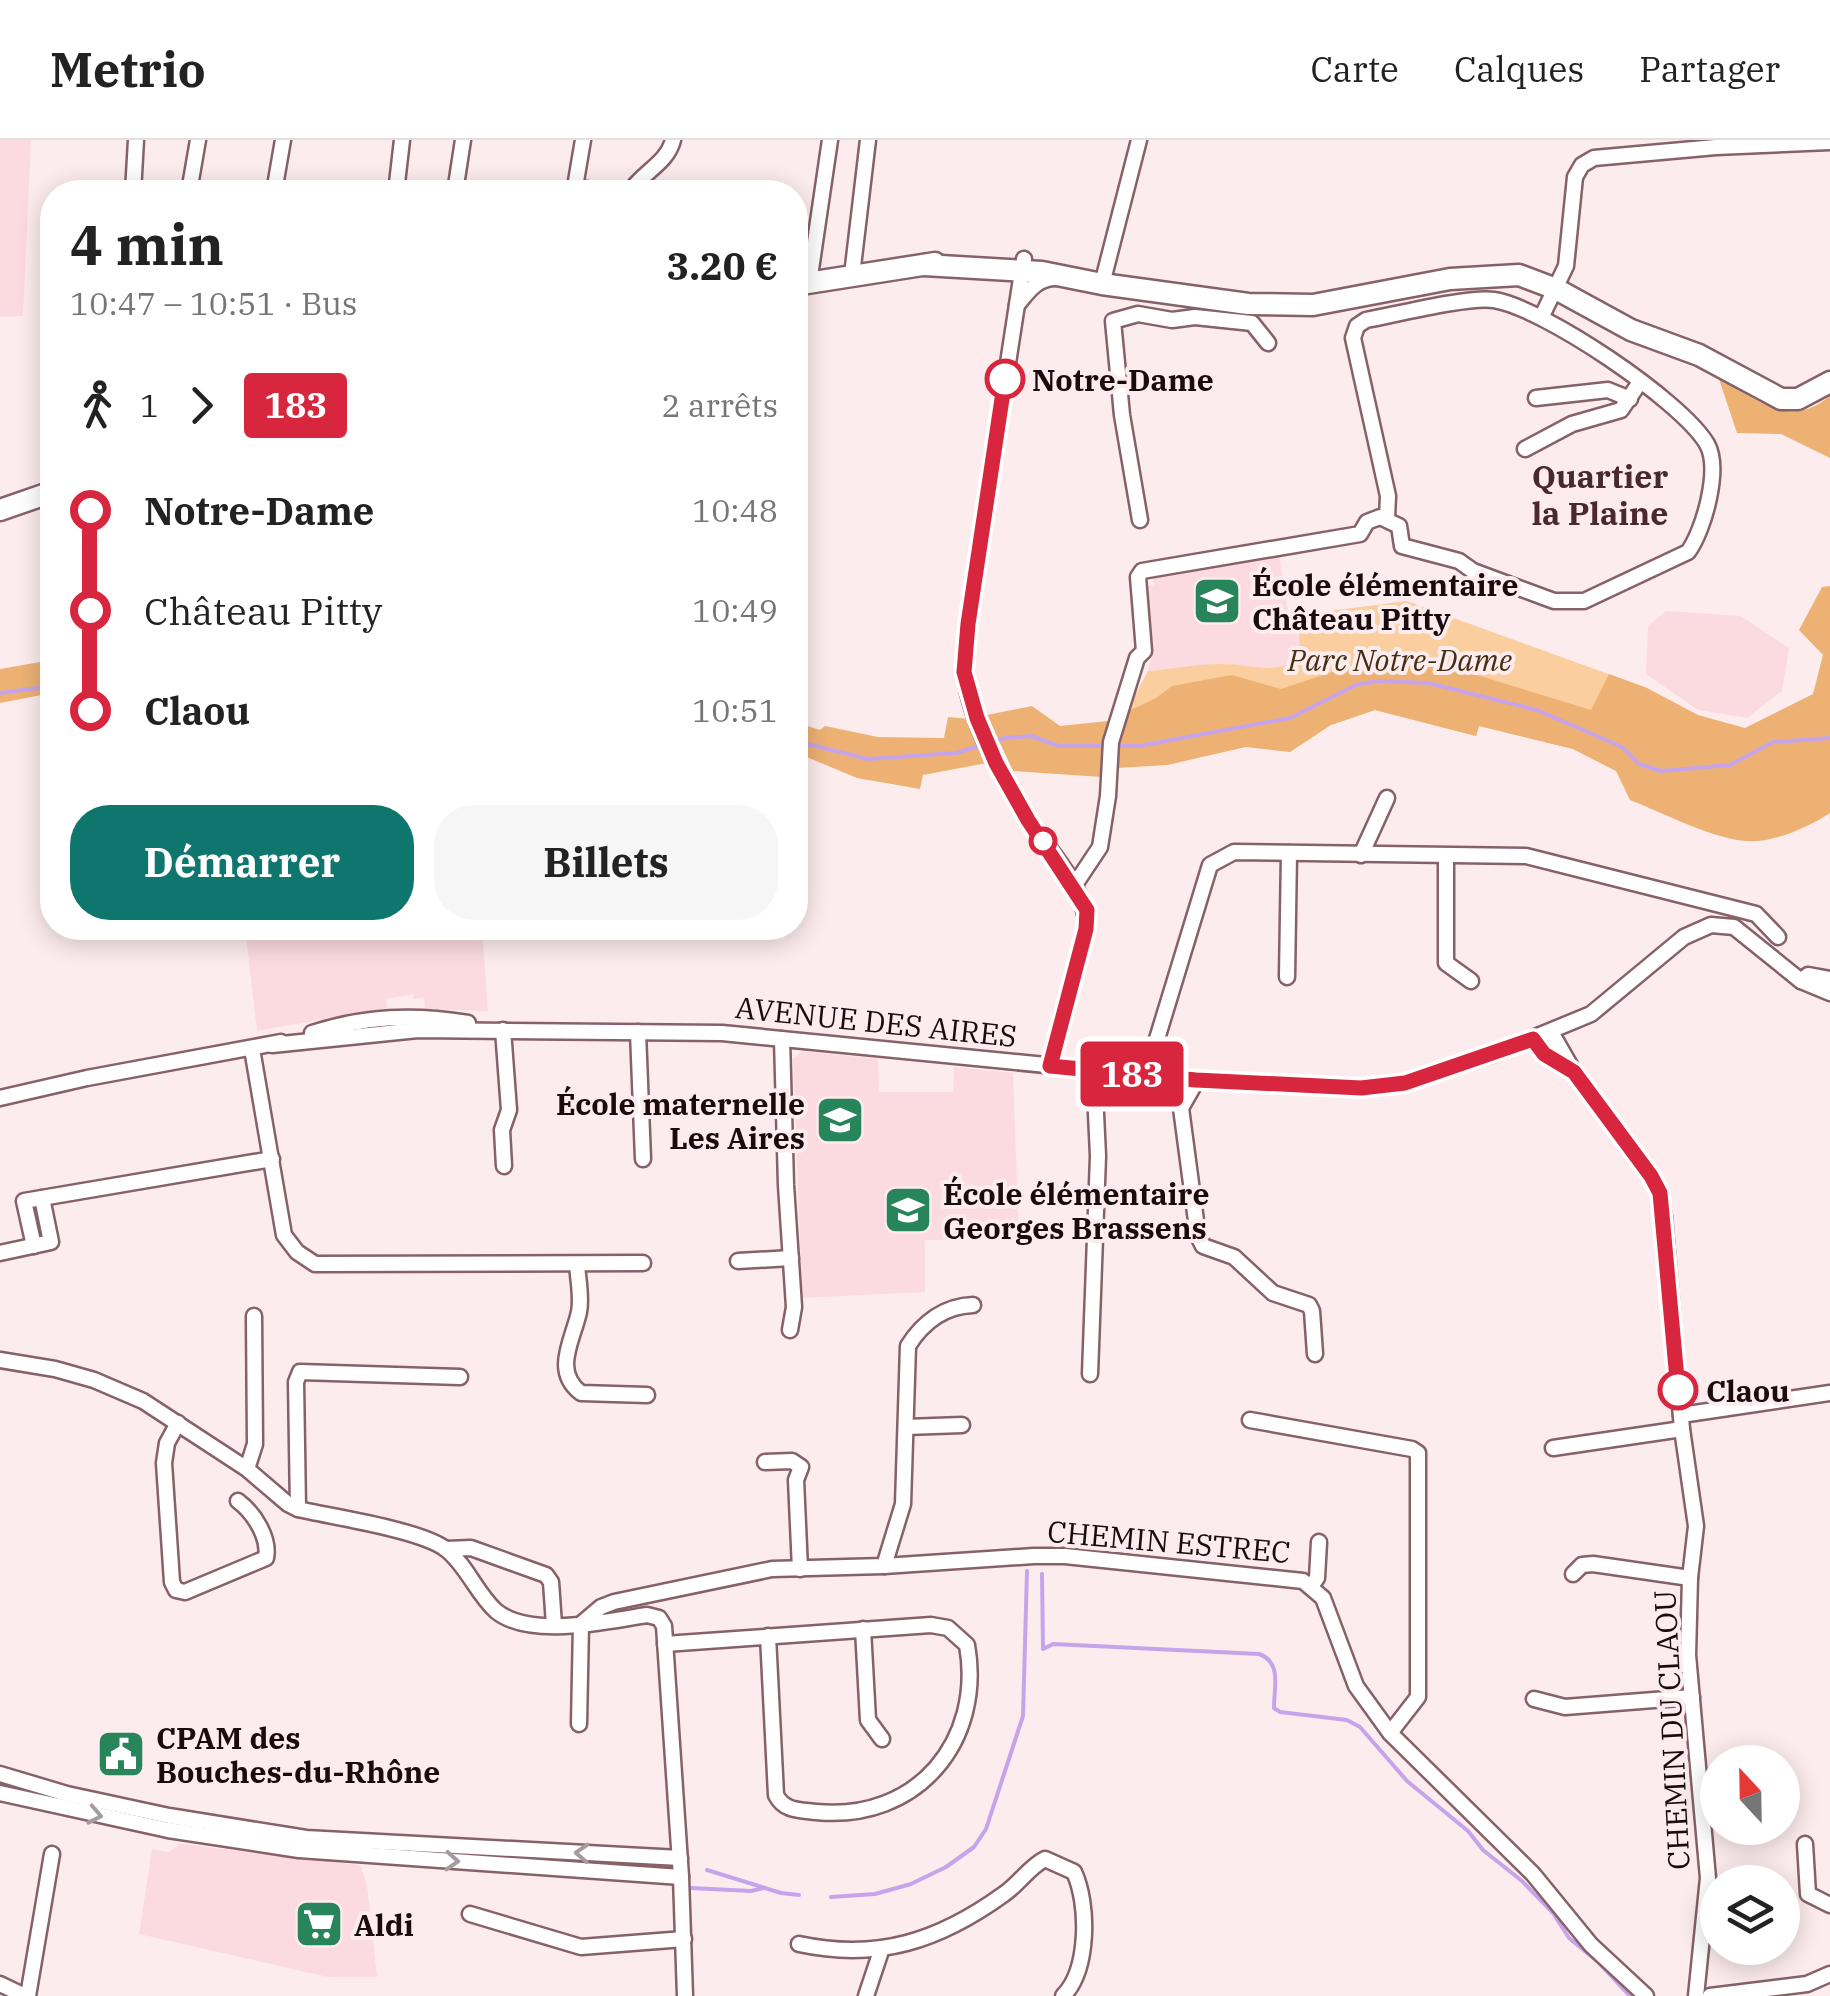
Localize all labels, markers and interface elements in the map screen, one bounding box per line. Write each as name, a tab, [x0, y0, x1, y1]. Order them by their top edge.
text: Metrio	[50, 38, 206, 100]
text: Carte	[1310, 46, 1399, 92]
text: Calques	[1454, 46, 1584, 92]
text: Partager	[1639, 46, 1780, 92]
text: 4 min	[70, 209, 224, 280]
text: 3.20 €	[666, 241, 778, 290]
text: 10:47 – 10:51 · Bus	[70, 282, 357, 324]
marker: Notre-Dame	[986, 360, 1024, 398]
place label: Notre-Dame	[1032, 360, 1214, 399]
icon: walk	[70, 378, 125, 433]
icon: forward	[174, 378, 229, 433]
text: 183	[264, 382, 327, 428]
text: 1	[140, 384, 159, 426]
text: 2 arrêts	[661, 384, 778, 426]
district label: Quartier la Plaine	[1532, 455, 1668, 534]
text: Notre-Dame	[144, 486, 374, 535]
text: 10:48	[692, 489, 778, 531]
place label: École élémentaire Château Pitty	[1252, 565, 1518, 638]
school or university icon: École élémentaire Château Pitty	[1191, 575, 1243, 627]
text: Château Pitty	[144, 586, 382, 635]
text: 10:49	[692, 589, 778, 631]
park label: Parc Notre-Dame	[1287, 640, 1512, 679]
text: Claou	[144, 686, 250, 735]
text: 10:51	[692, 689, 778, 731]
button: Démarrer	[70, 805, 414, 920]
button: Billets	[434, 805, 778, 920]
unlabelled marker	[1030, 828, 1056, 854]
street label: AVENUE DES AIRES	[733, 987, 1019, 1055]
line badge: 183	[1074, 1042, 1190, 1106]
text: 183	[1100, 1051, 1164, 1097]
place label: École maternelle Les Aires	[556, 1084, 805, 1157]
school or university icon: École maternelle Les Aires	[814, 1094, 866, 1146]
place label: École élémentaire Georges Brassens	[943, 1174, 1209, 1247]
school or university icon: École élémentaire Georges Brassens	[882, 1184, 934, 1236]
marker: Claou	[1659, 1371, 1697, 1409]
place label: Claou	[1706, 1371, 1790, 1410]
street label: CHEMIN ESTREC	[1046, 1511, 1292, 1571]
street label: CHEMIN DU CLAOU	[1644, 1589, 1698, 1871]
place label: CPAM des Bouches-du-Rhône	[156, 1718, 440, 1791]
public building icon: CPAM des Bouches-du-Rhône	[95, 1728, 147, 1780]
north arrow	[1700, 1745, 1800, 1845]
map controls	[1700, 1745, 1800, 1965]
one-way arrow	[86, 1804, 103, 1825]
one-way arrow	[574, 1843, 590, 1864]
one-way arrow	[444, 1849, 460, 1871]
button: layers	[1700, 1865, 1800, 1965]
supermarket icon: Aldi	[293, 1898, 345, 1950]
place label: Aldi	[354, 1905, 414, 1944]

